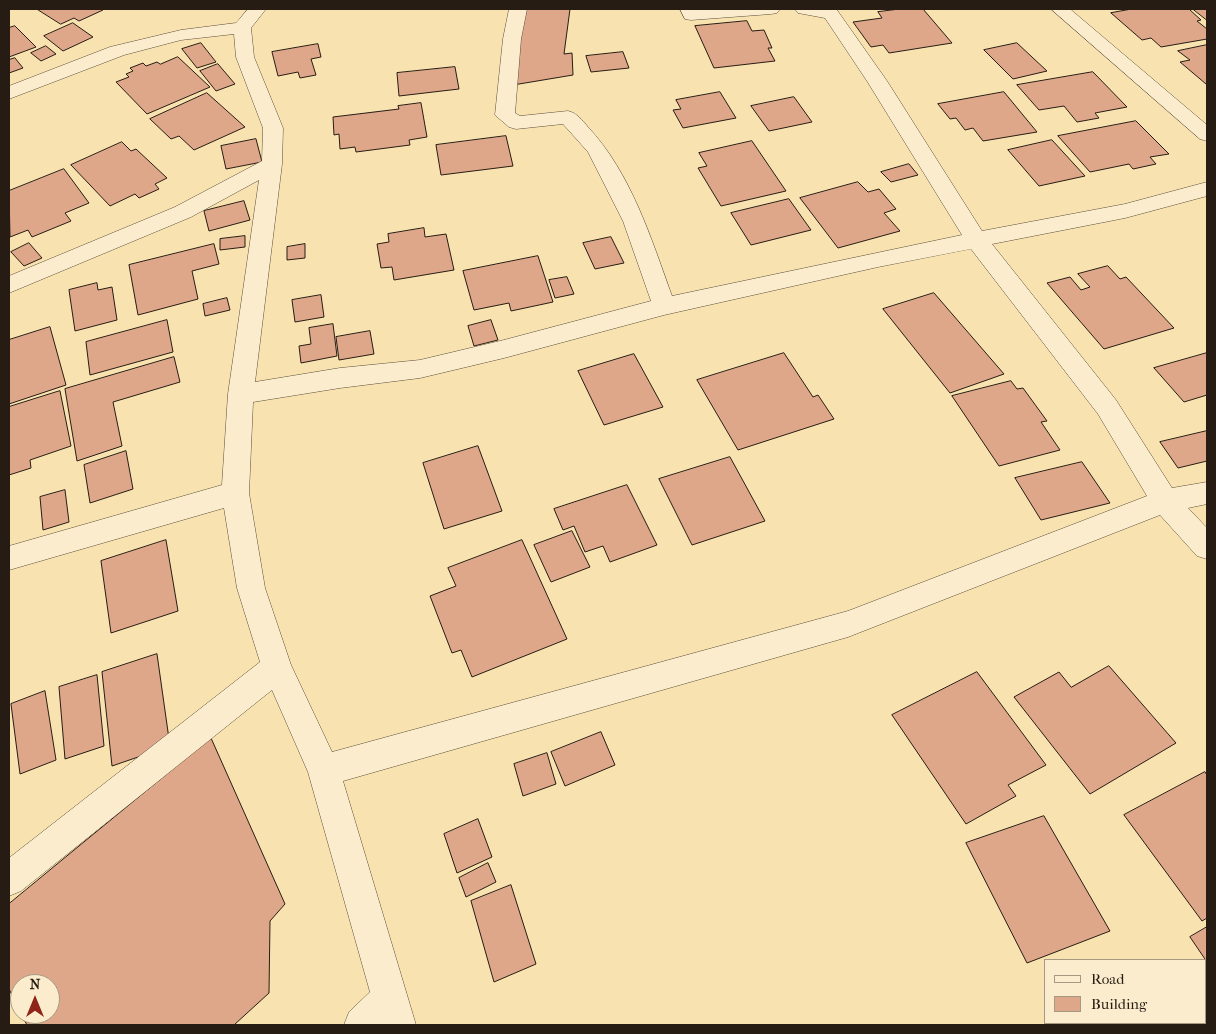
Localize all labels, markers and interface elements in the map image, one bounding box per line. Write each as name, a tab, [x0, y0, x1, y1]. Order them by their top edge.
legend	[1044, 959, 1206, 1024]
text: Road	[1091, 970, 1124, 988]
north arrow	[10, 974, 60, 1024]
text: N	[30, 976, 40, 993]
text: Building	[1091, 995, 1147, 1013]

